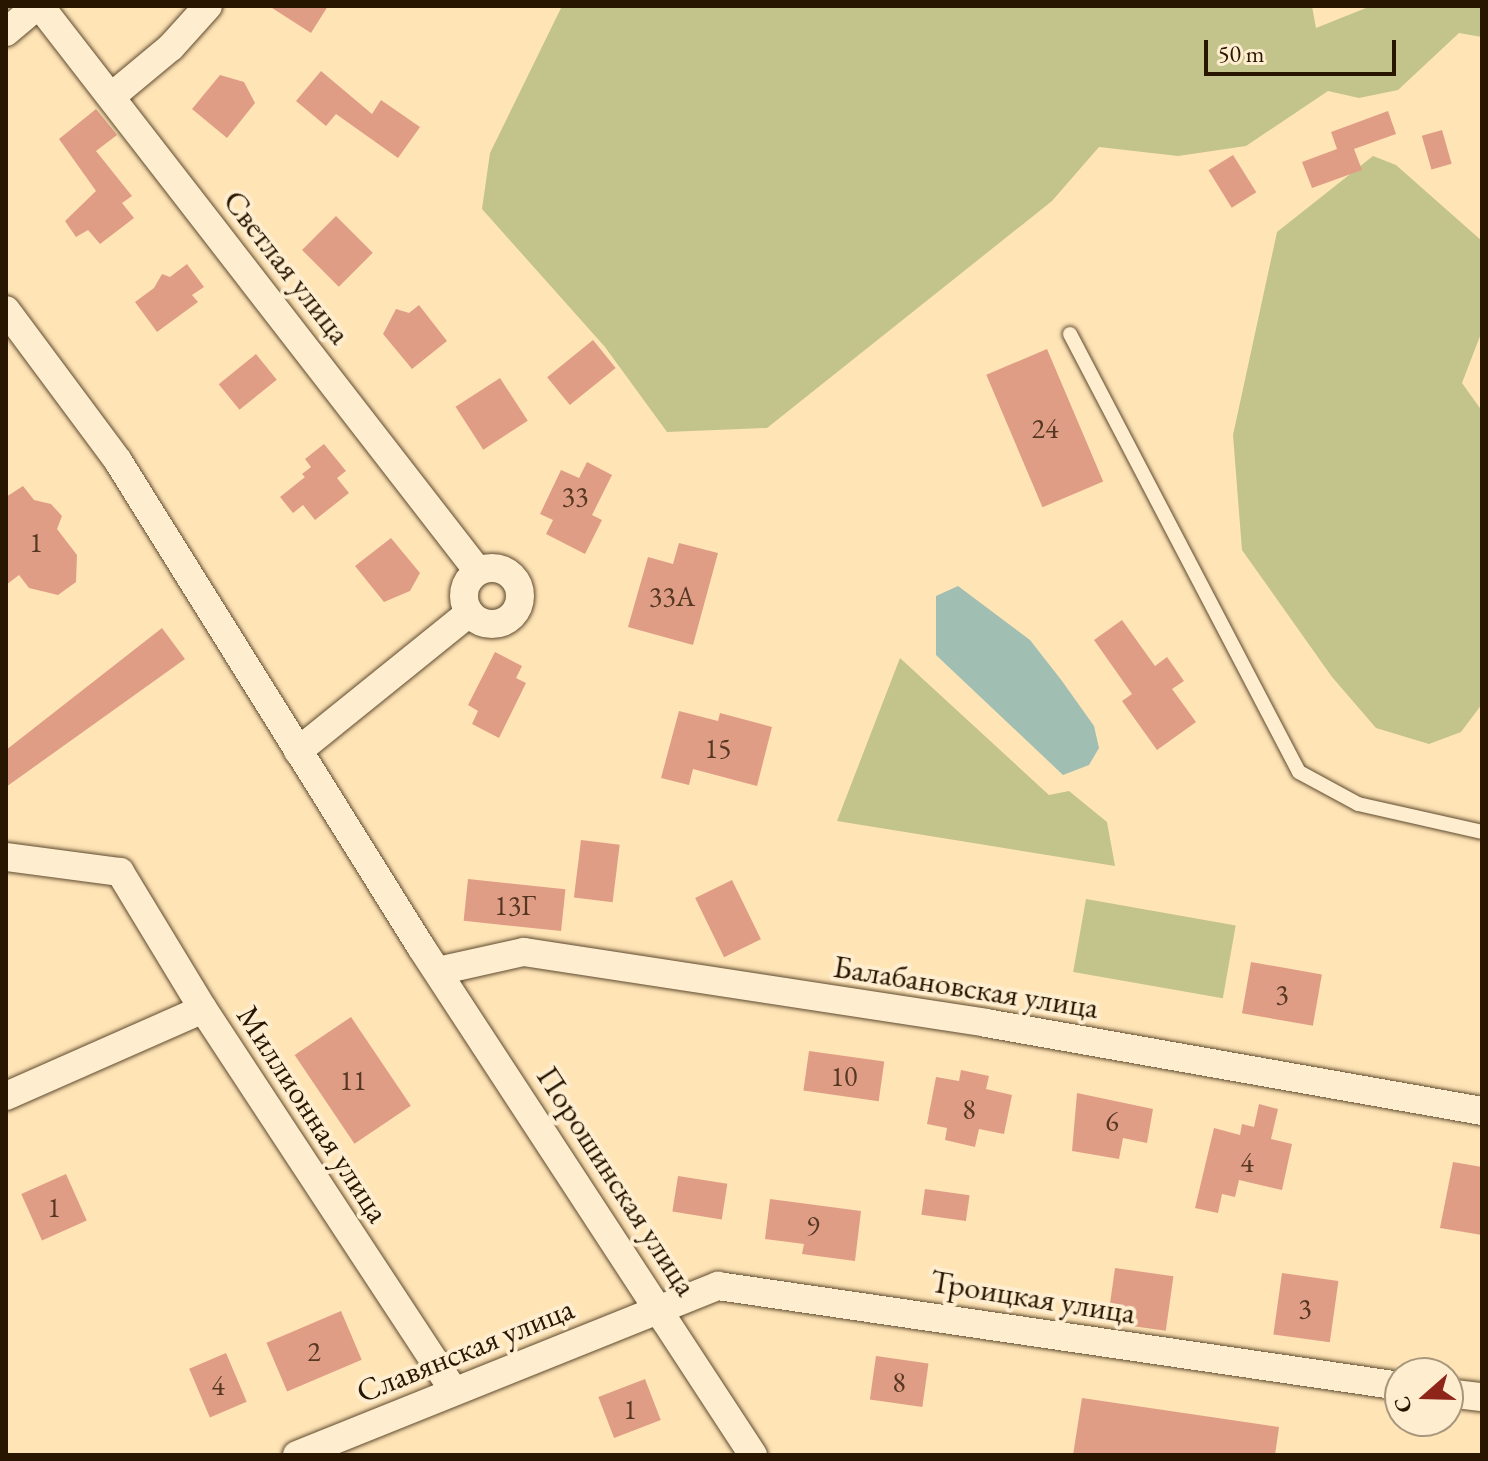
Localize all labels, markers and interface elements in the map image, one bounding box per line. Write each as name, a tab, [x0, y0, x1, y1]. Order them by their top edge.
scale bar	[1208, 24, 1400, 74]
text: 50 m	[1218, 38, 1265, 69]
street label: Светлая улица	[215, 182, 359, 352]
house number: 24	[1032, 411, 1058, 445]
house number: 33	[562, 479, 588, 513]
house number: 1	[29, 525, 43, 559]
house number: 33А	[649, 579, 695, 613]
house number: 15	[705, 731, 731, 765]
house number: 13Г	[494, 888, 536, 922]
street label: Балабановская улица	[831, 947, 1101, 1027]
house number: 3	[1275, 977, 1289, 1011]
street label: Миллионная улица	[229, 998, 397, 1230]
street label: Порошинская улица	[528, 1059, 706, 1303]
house number: 10	[831, 1059, 857, 1093]
house number: 11	[340, 1063, 366, 1097]
house number: 8	[962, 1092, 976, 1126]
house number: 6	[1105, 1104, 1119, 1138]
house number: 4	[1240, 1145, 1254, 1179]
house number: 1	[47, 1190, 61, 1224]
house number: 9	[806, 1208, 820, 1242]
street label: Троицкая улица	[928, 1262, 1138, 1332]
street label: Славянская улица	[351, 1289, 579, 1411]
house number: 3	[1298, 1291, 1312, 1325]
house number: 2	[307, 1334, 321, 1368]
north arrow	[1384, 1357, 1464, 1437]
house number: 8	[892, 1365, 906, 1399]
house number: 4	[211, 1368, 225, 1402]
house number: 1	[623, 1392, 637, 1426]
text: С	[1387, 1392, 1419, 1417]

